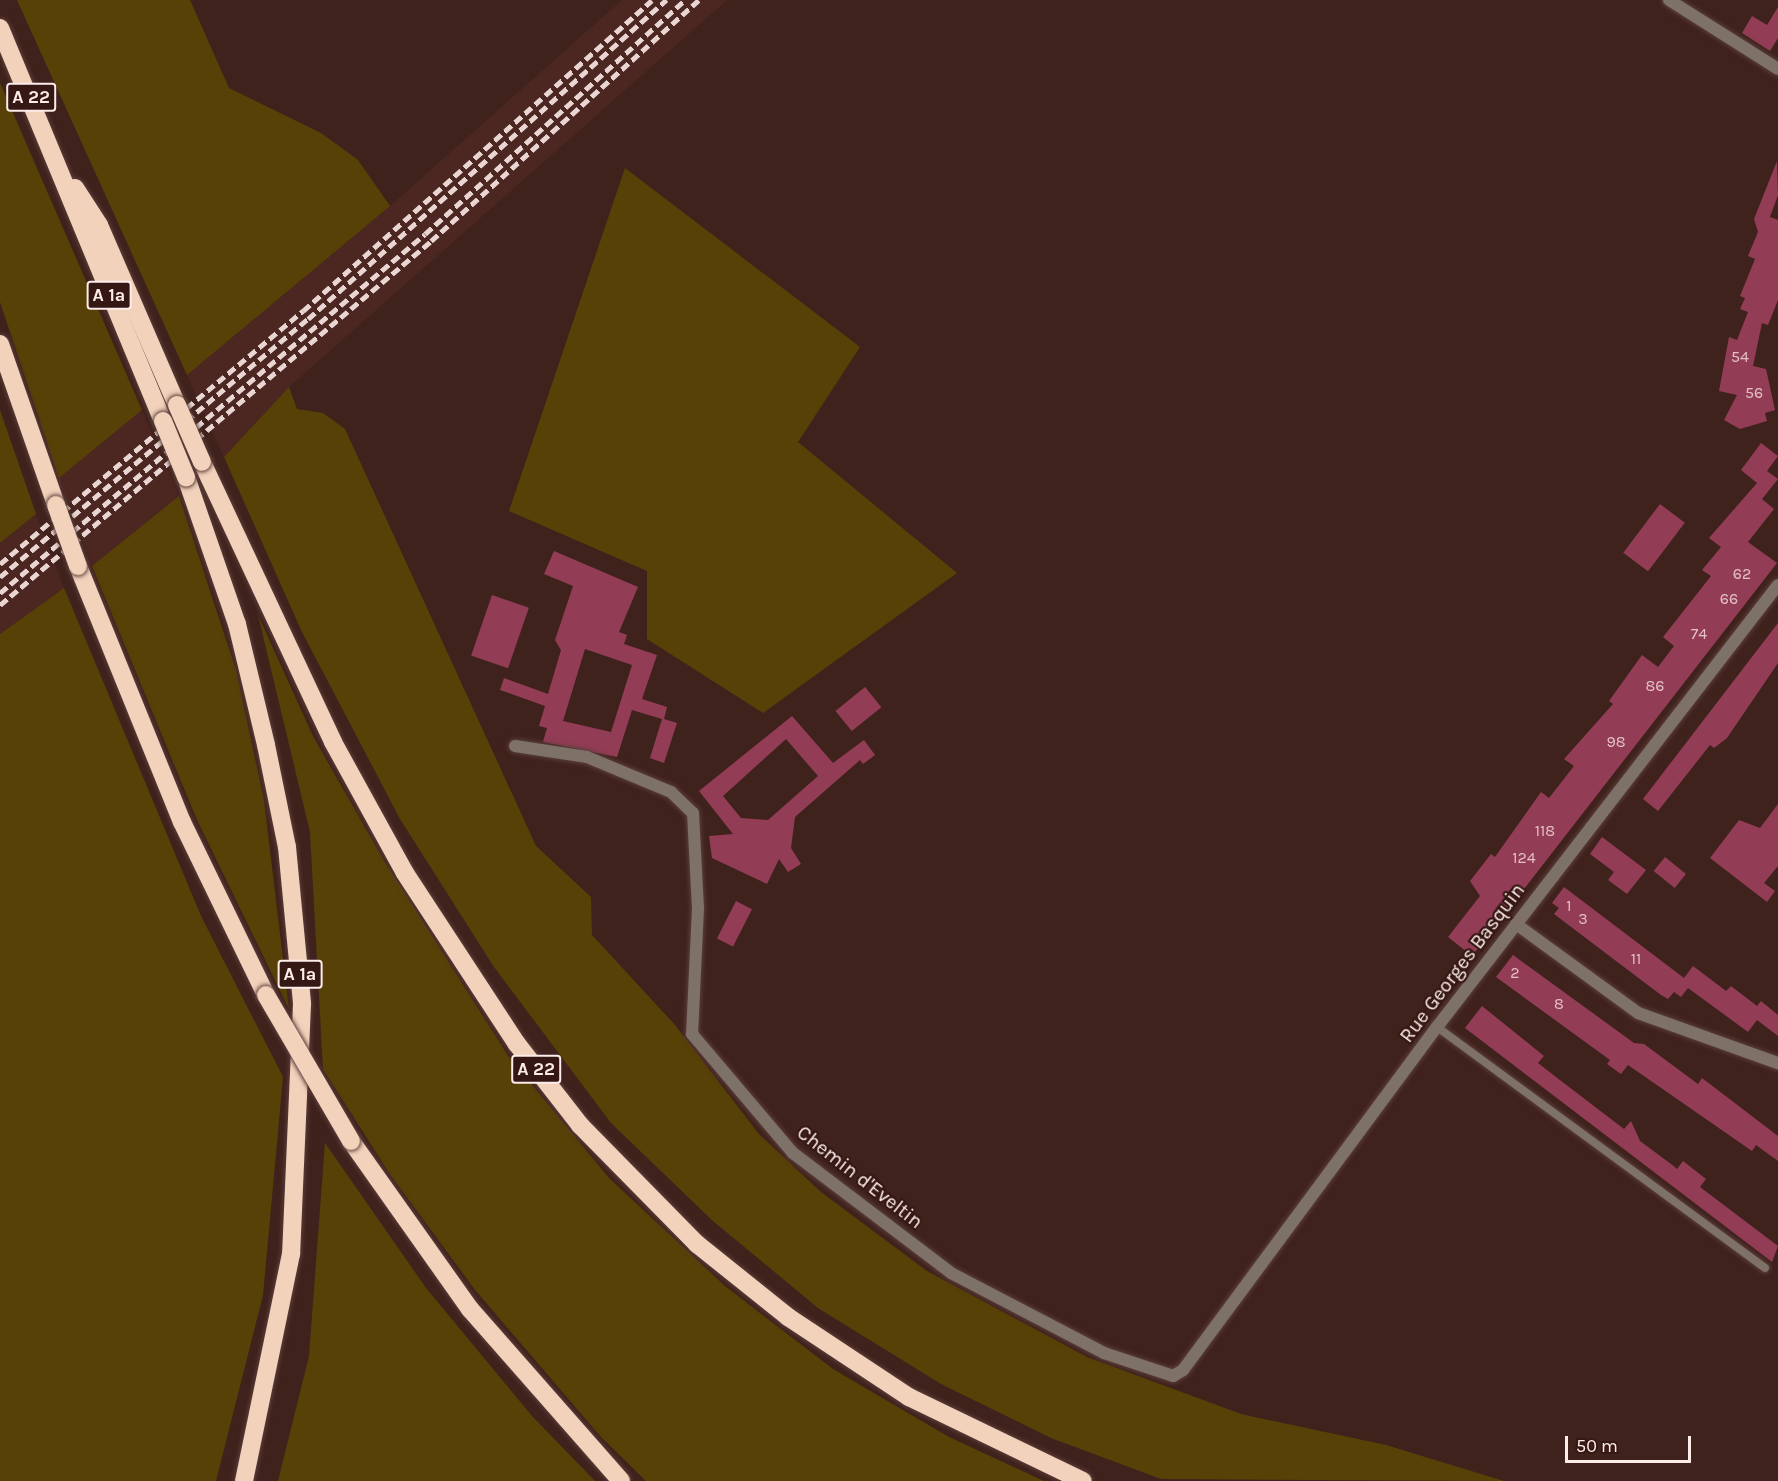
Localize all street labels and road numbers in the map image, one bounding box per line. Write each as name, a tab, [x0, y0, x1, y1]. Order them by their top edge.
road number: A 22	[6, 82, 57, 112]
road number: A 1a	[86, 280, 132, 310]
street label: Rue Georges Basquin	[1394, 879, 1530, 1047]
road number: A 1a	[278, 959, 322, 989]
road number: A 22	[510, 1054, 562, 1084]
street label: Chemin d'Eveltin	[792, 1120, 928, 1234]

